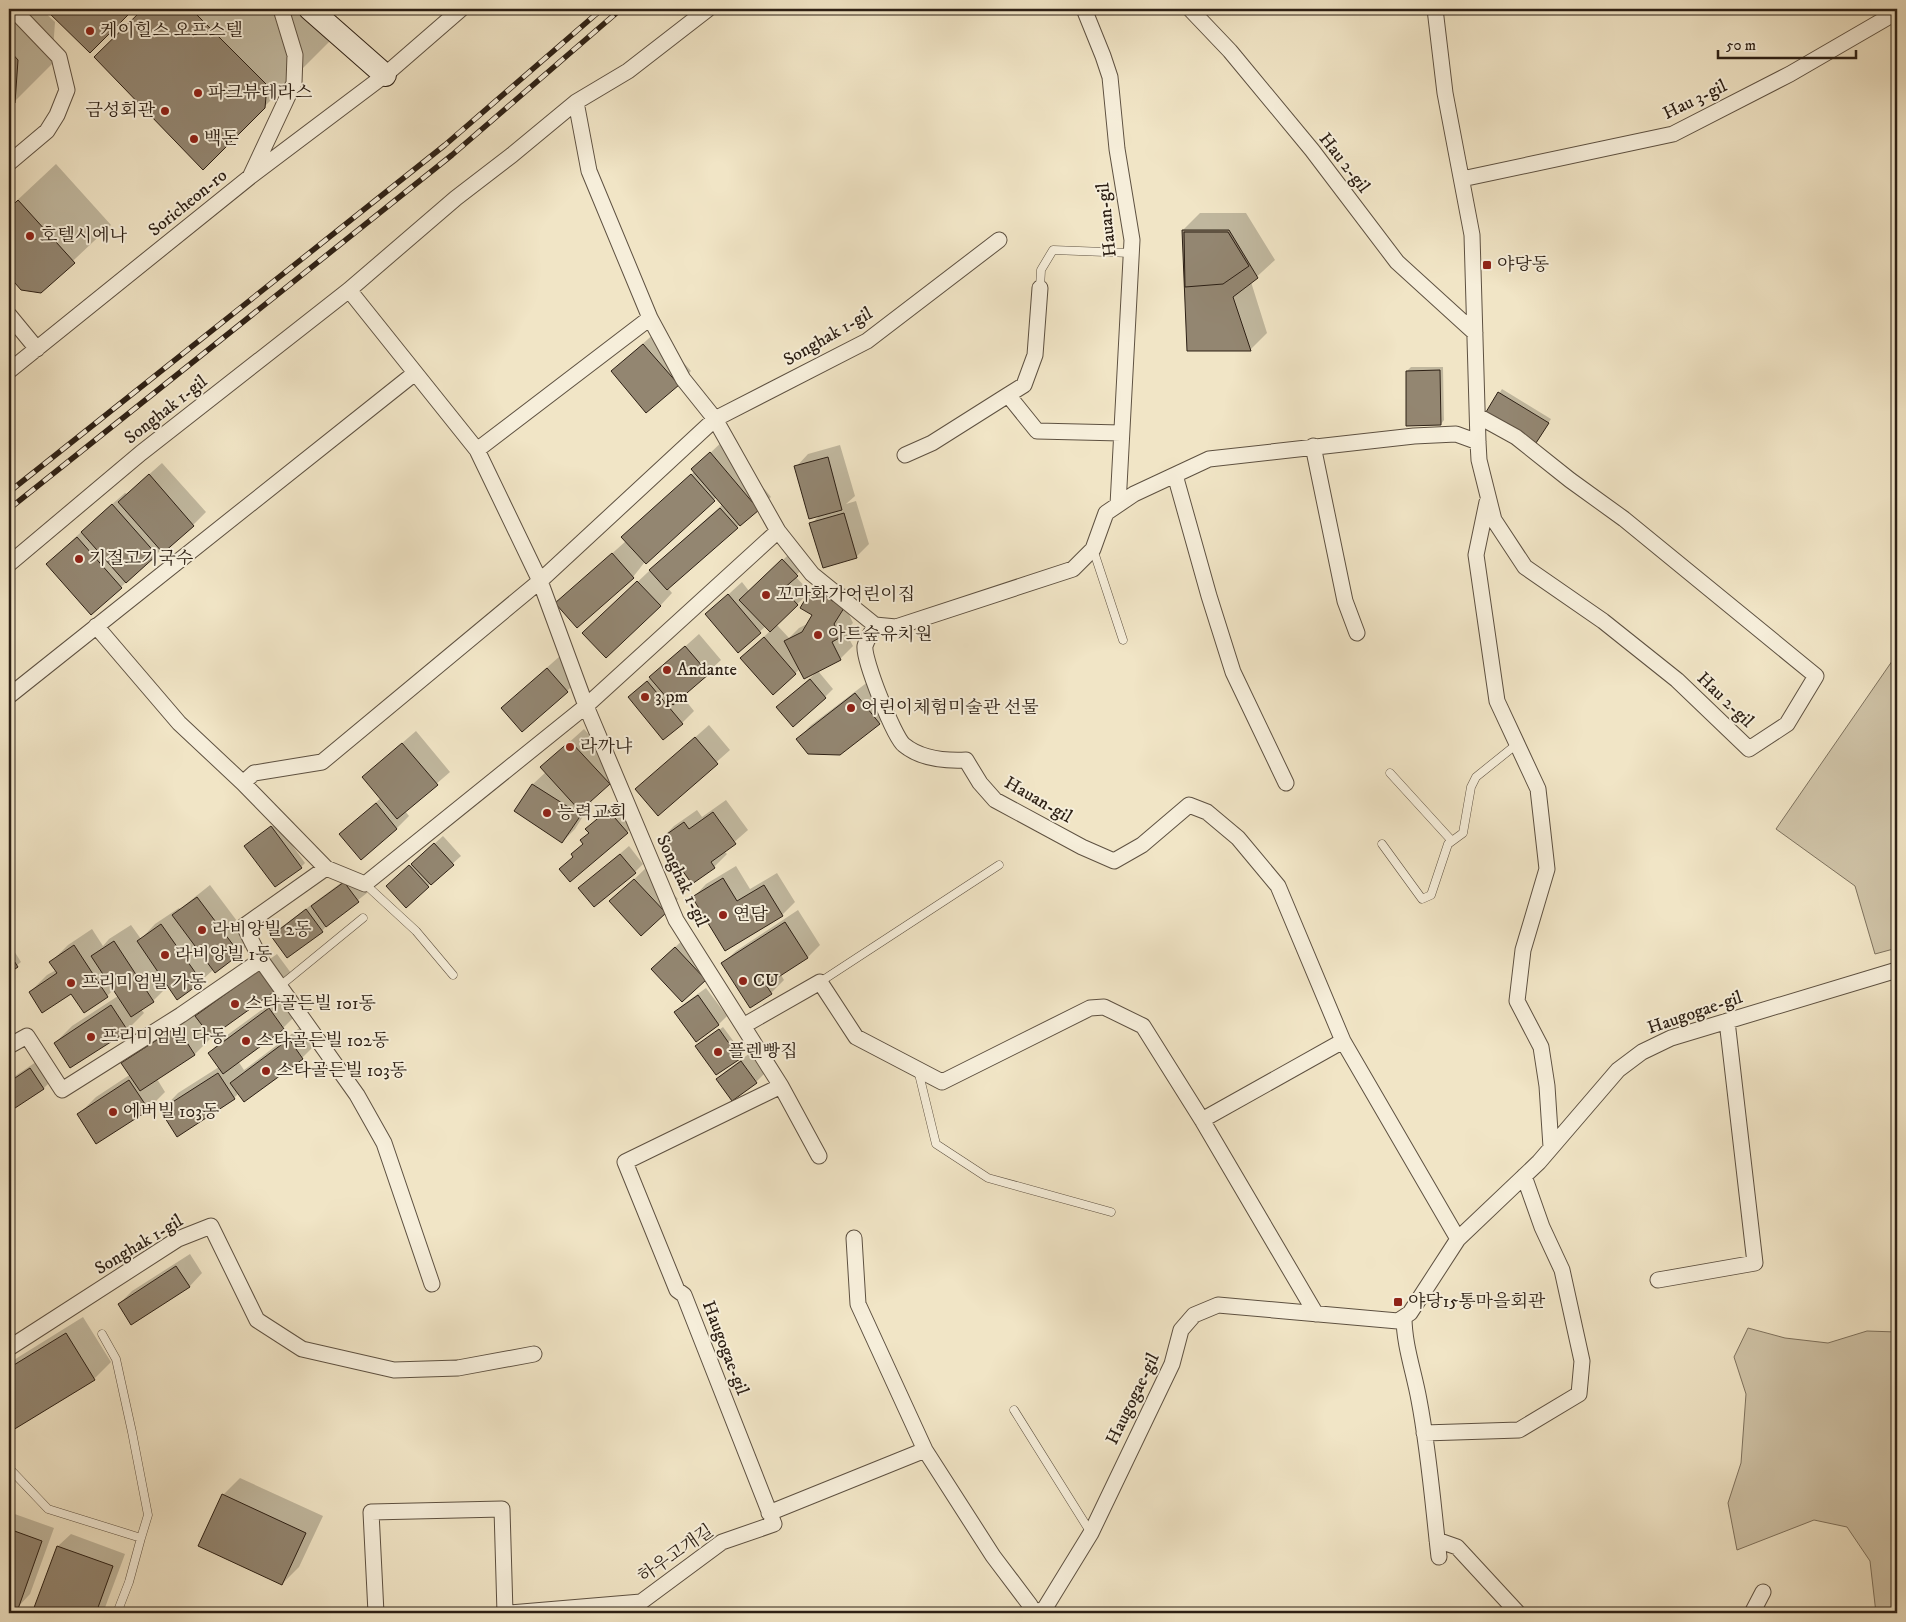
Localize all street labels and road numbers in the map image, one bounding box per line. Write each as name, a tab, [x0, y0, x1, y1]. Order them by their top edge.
street label: Hau 3-gil	[1660, 75, 1731, 125]
street label: Hau 2-gil	[1314, 129, 1375, 198]
street label: Soricheon-ro	[144, 164, 232, 241]
street label: Hauan-gil	[1092, 181, 1122, 258]
street label: Songhak 1-gil	[780, 302, 877, 371]
street label: Songhak 1-gil	[120, 371, 212, 449]
street label: Hau 2-gil	[1692, 668, 1758, 733]
street label: Hauan-gil	[1000, 772, 1076, 828]
street label: Songhak 1-gil	[651, 832, 713, 931]
street label: Haugogae-gil	[1645, 986, 1746, 1040]
street label: Songhak 1-gil	[91, 1210, 188, 1280]
street label: Haugogae-gil	[697, 1298, 753, 1399]
street label: Haugogae-gil	[1101, 1349, 1165, 1448]
street label: 하우고개길	[634, 1520, 718, 1588]

